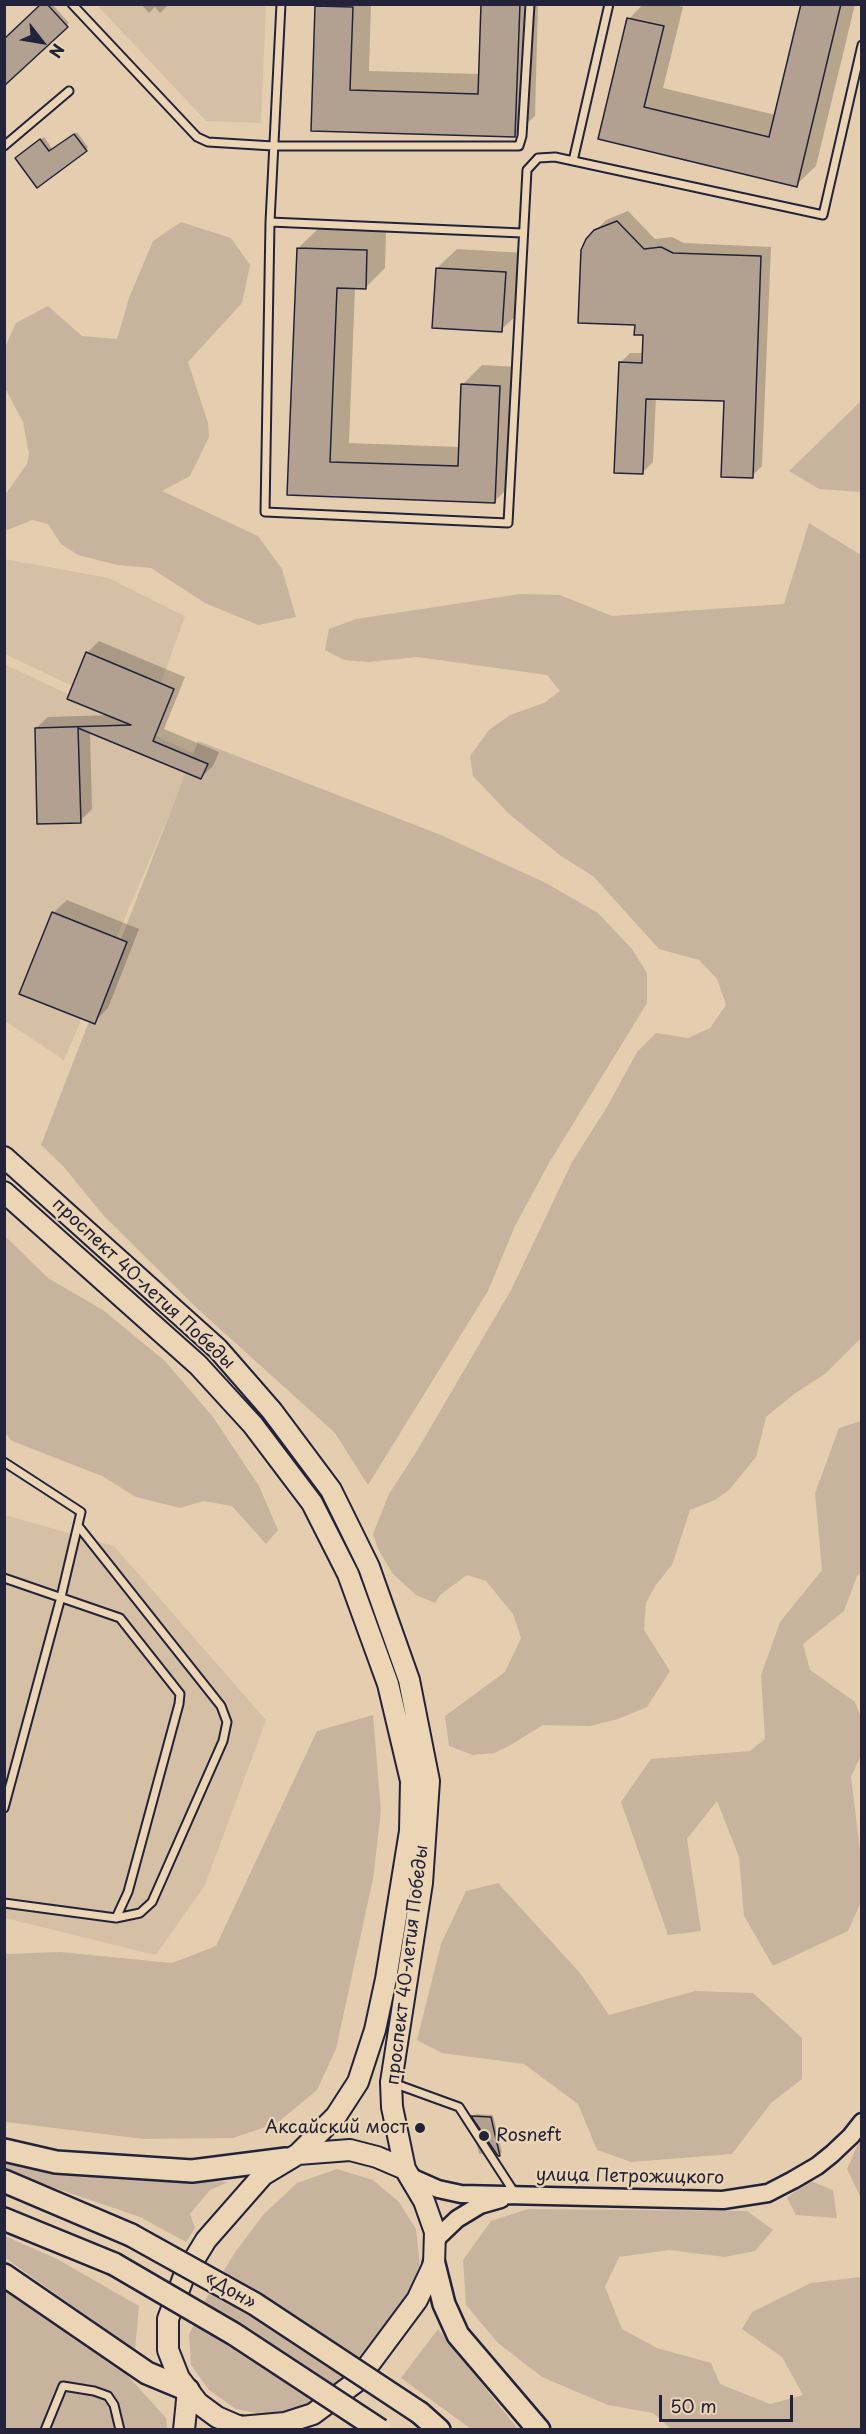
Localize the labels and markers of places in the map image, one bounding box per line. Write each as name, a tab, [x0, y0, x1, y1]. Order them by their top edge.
place label: Аксайский мост	[265, 2117, 408, 2139]
marker: Аксайский мост	[413, 2121, 427, 2135]
place label: Rosneft	[496, 2125, 562, 2147]
marker: Rosneft	[477, 2129, 491, 2143]

